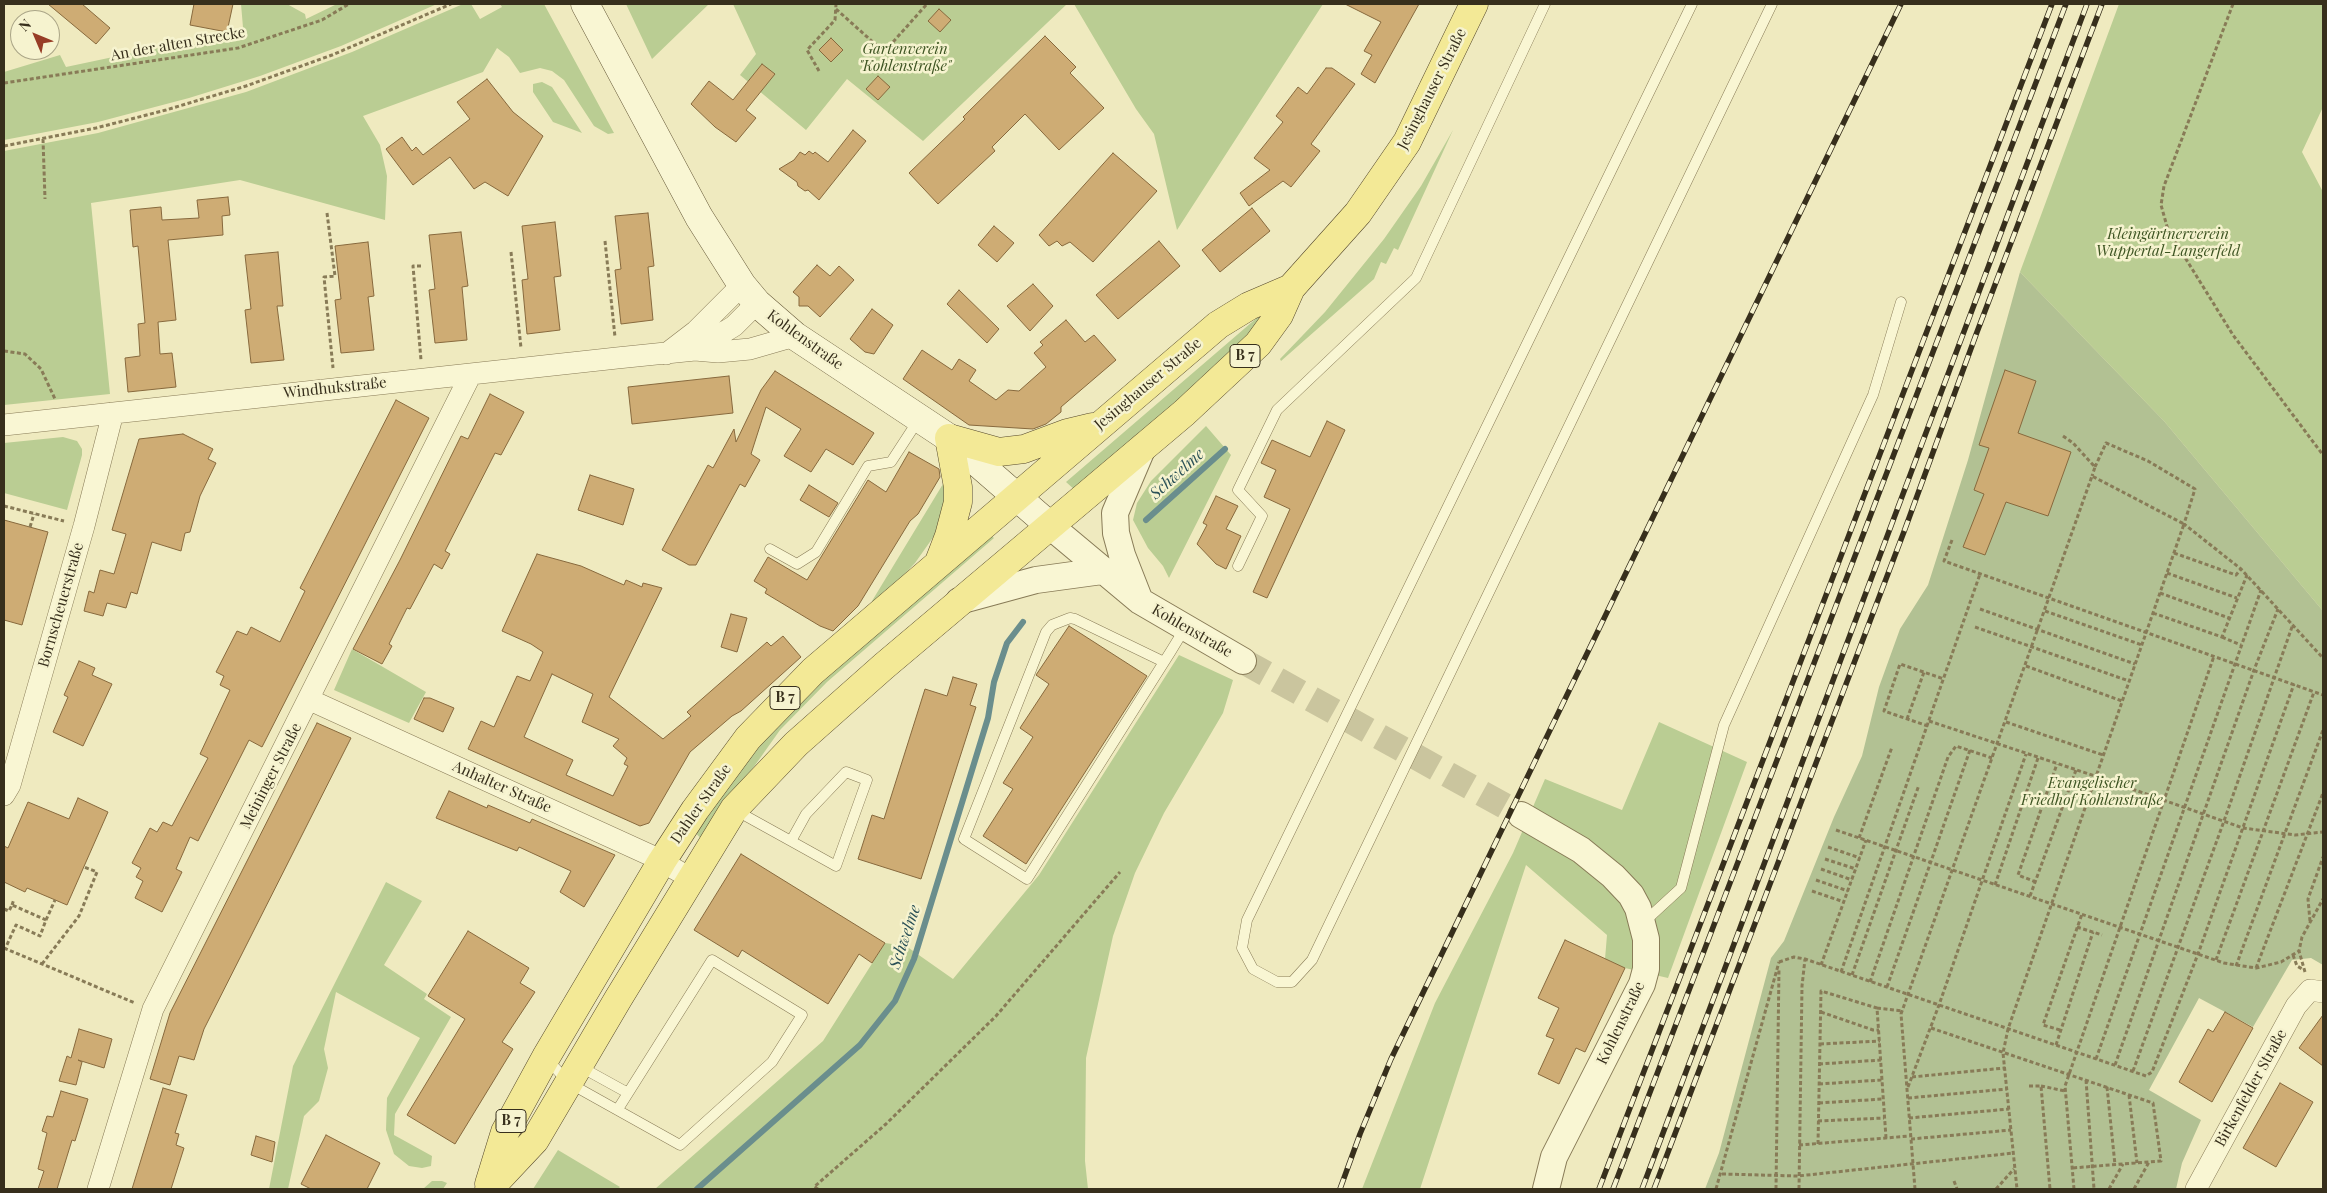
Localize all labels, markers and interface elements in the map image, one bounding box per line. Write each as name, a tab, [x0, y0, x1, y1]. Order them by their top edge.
north arrow	[10, 10, 60, 60]
text: N	[14, 14, 35, 35]
street label: An der alten Strecke	[109, 23, 247, 65]
street label: Jesinghauser Straße	[1394, 25, 1470, 153]
park label: Gartenverein "Kohlenstraße"	[859, 40, 951, 75]
park label: Kleingärtnerverein Wuppertal-Langerfeld	[2096, 225, 2240, 260]
street label: Kohlenstraße	[763, 306, 847, 374]
street label: Jesinghauser Straße	[1091, 334, 1205, 434]
road number: B 7	[1230, 344, 1260, 368]
street label: Windhukstraße	[283, 374, 387, 402]
water label: Schwelme	[1146, 445, 1208, 503]
street label: Bornscheuerstraße	[35, 540, 87, 670]
street label: Kohlenstraße	[1149, 601, 1235, 661]
road number: B 7	[770, 686, 800, 710]
street label: Meininger Straße	[237, 720, 305, 832]
street label: Anhalter Straße	[450, 757, 554, 817]
street label: Dahler Straße	[667, 761, 735, 847]
park label: Evangelischer Friedhof Kohlenstraße	[2021, 774, 2163, 809]
water label: Schwelme	[885, 902, 925, 972]
street label: Kohlenstraße	[1593, 979, 1649, 1067]
street label: Birkenfelder Straße	[2211, 1026, 2291, 1150]
road number: B 7	[496, 1110, 526, 1132]

